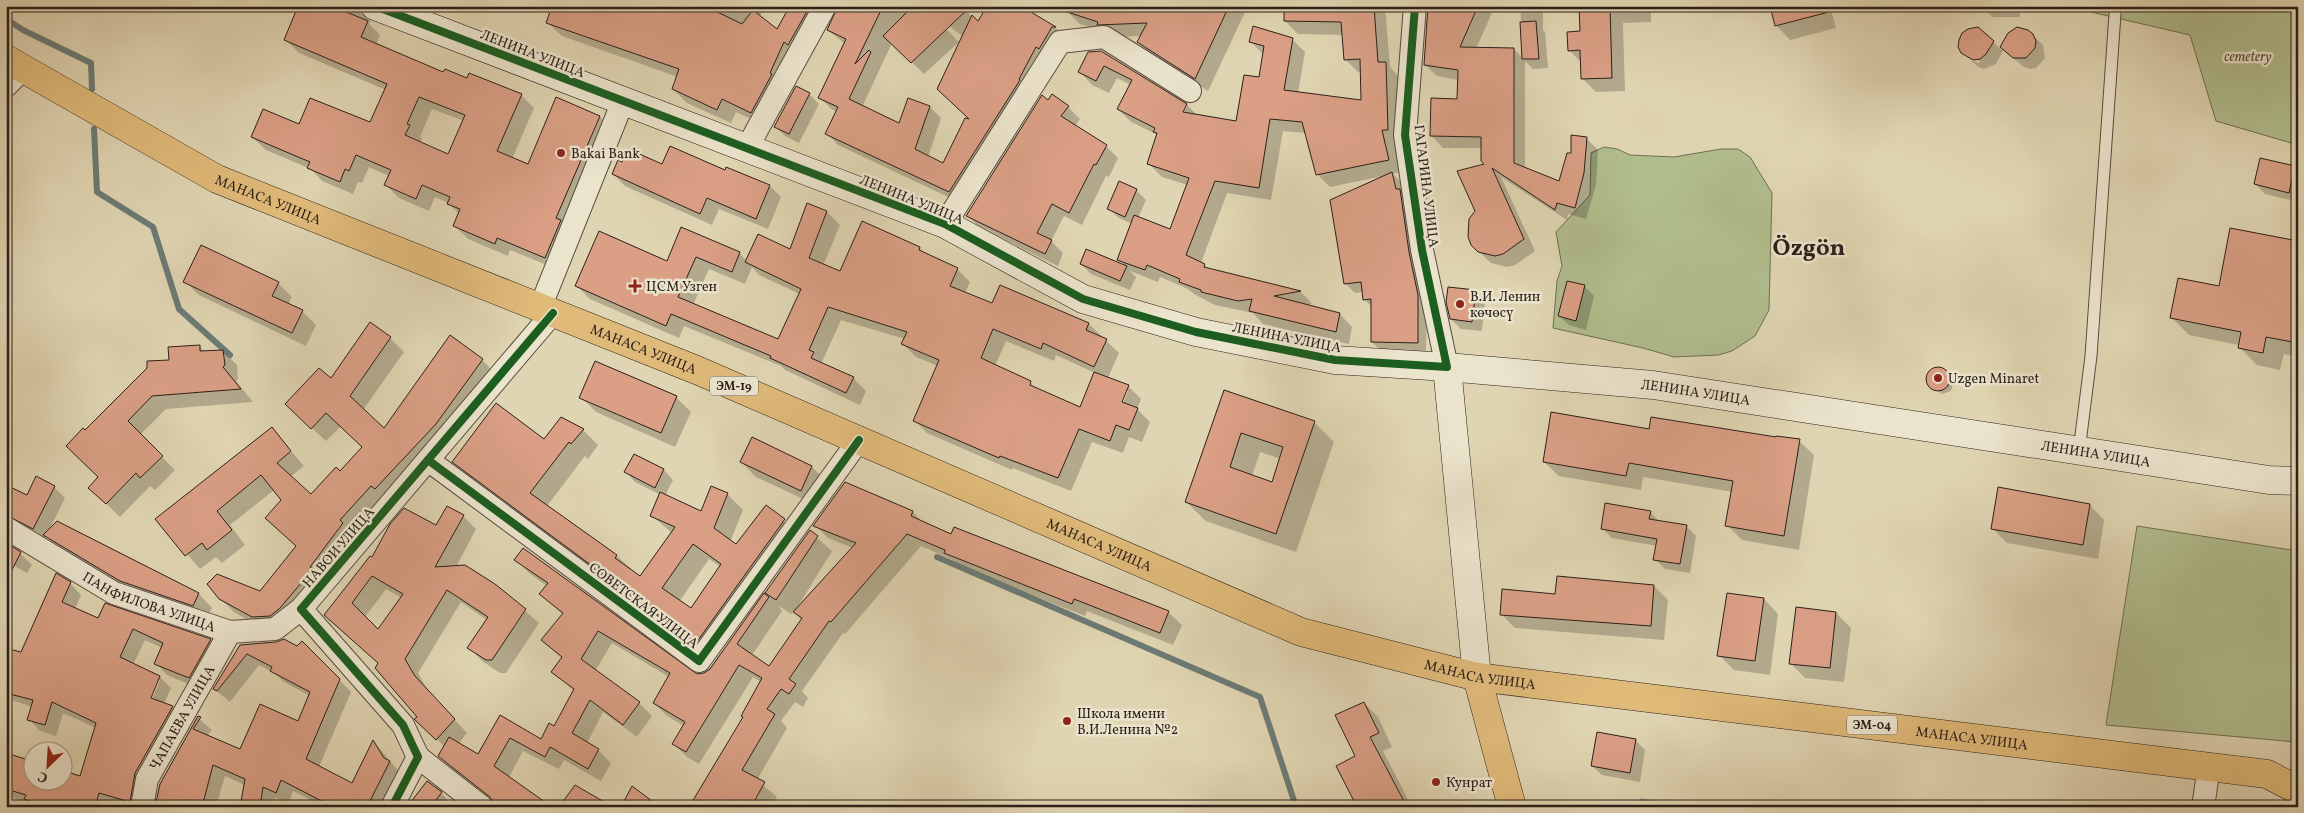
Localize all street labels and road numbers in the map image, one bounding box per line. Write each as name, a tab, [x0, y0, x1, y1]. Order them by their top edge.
street label: ЛЕНИНА УЛИЦА	[477, 26, 588, 83]
street label: ГАГАРИНА УЛИЦА	[1409, 124, 1442, 249]
street label: МАНАСА УЛИЦА	[212, 171, 324, 231]
street label: ЛЕНИНА УЛИЦА	[857, 171, 966, 230]
street label: ЛЕНИНА УЛИЦА	[1231, 319, 1343, 358]
street label: МАНАСА УЛИЦА	[587, 321, 699, 380]
road number: ЭМ-19	[710, 376, 758, 396]
street label: ЛЕНИНА УЛИЦА	[1640, 376, 1752, 411]
street label: ЛЕНИНА УЛИЦА	[2040, 437, 2152, 473]
street label: НАВОИ УЛИЦА	[299, 503, 380, 592]
street label: МАНАСА УЛИЦА	[1043, 515, 1155, 577]
street label: СОВЕТСКАЯ УЛИЦА	[584, 559, 702, 654]
street label: ПАНФИЛОВА УЛИЦА	[78, 568, 218, 638]
street label: МАНАСА УЛИЦА	[1422, 656, 1537, 695]
street label: ЧАПАЕВА УЛИЦА	[146, 662, 220, 774]
road number: ЭМ-04	[1847, 716, 1897, 734]
street label: МАНАСА УЛИЦА	[1914, 723, 2029, 756]

